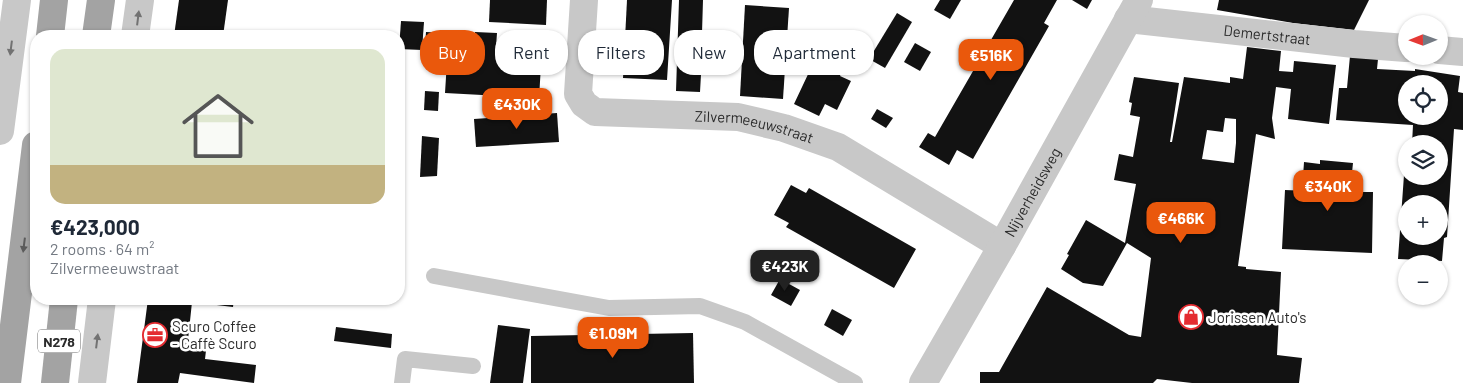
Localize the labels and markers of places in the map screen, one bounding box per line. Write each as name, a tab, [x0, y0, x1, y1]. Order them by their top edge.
pin: €516K	[956, 38, 1026, 81]
pin: €430K	[482, 88, 552, 130]
pin: €340K	[1293, 170, 1363, 212]
pin: €466K	[1146, 202, 1216, 244]
pin: €423K	[750, 250, 820, 292]
shop icon: Jorissen Auto's	[1178, 304, 1204, 330]
place label: Jorissen Auto's	[1208, 308, 1307, 326]
pin: €1.09M	[572, 316, 654, 359]
place label: Scuro Coffee - Caffè Scuro	[172, 317, 257, 352]
office icon: Scuro Coffee - Caffè Scuro	[142, 322, 168, 348]

